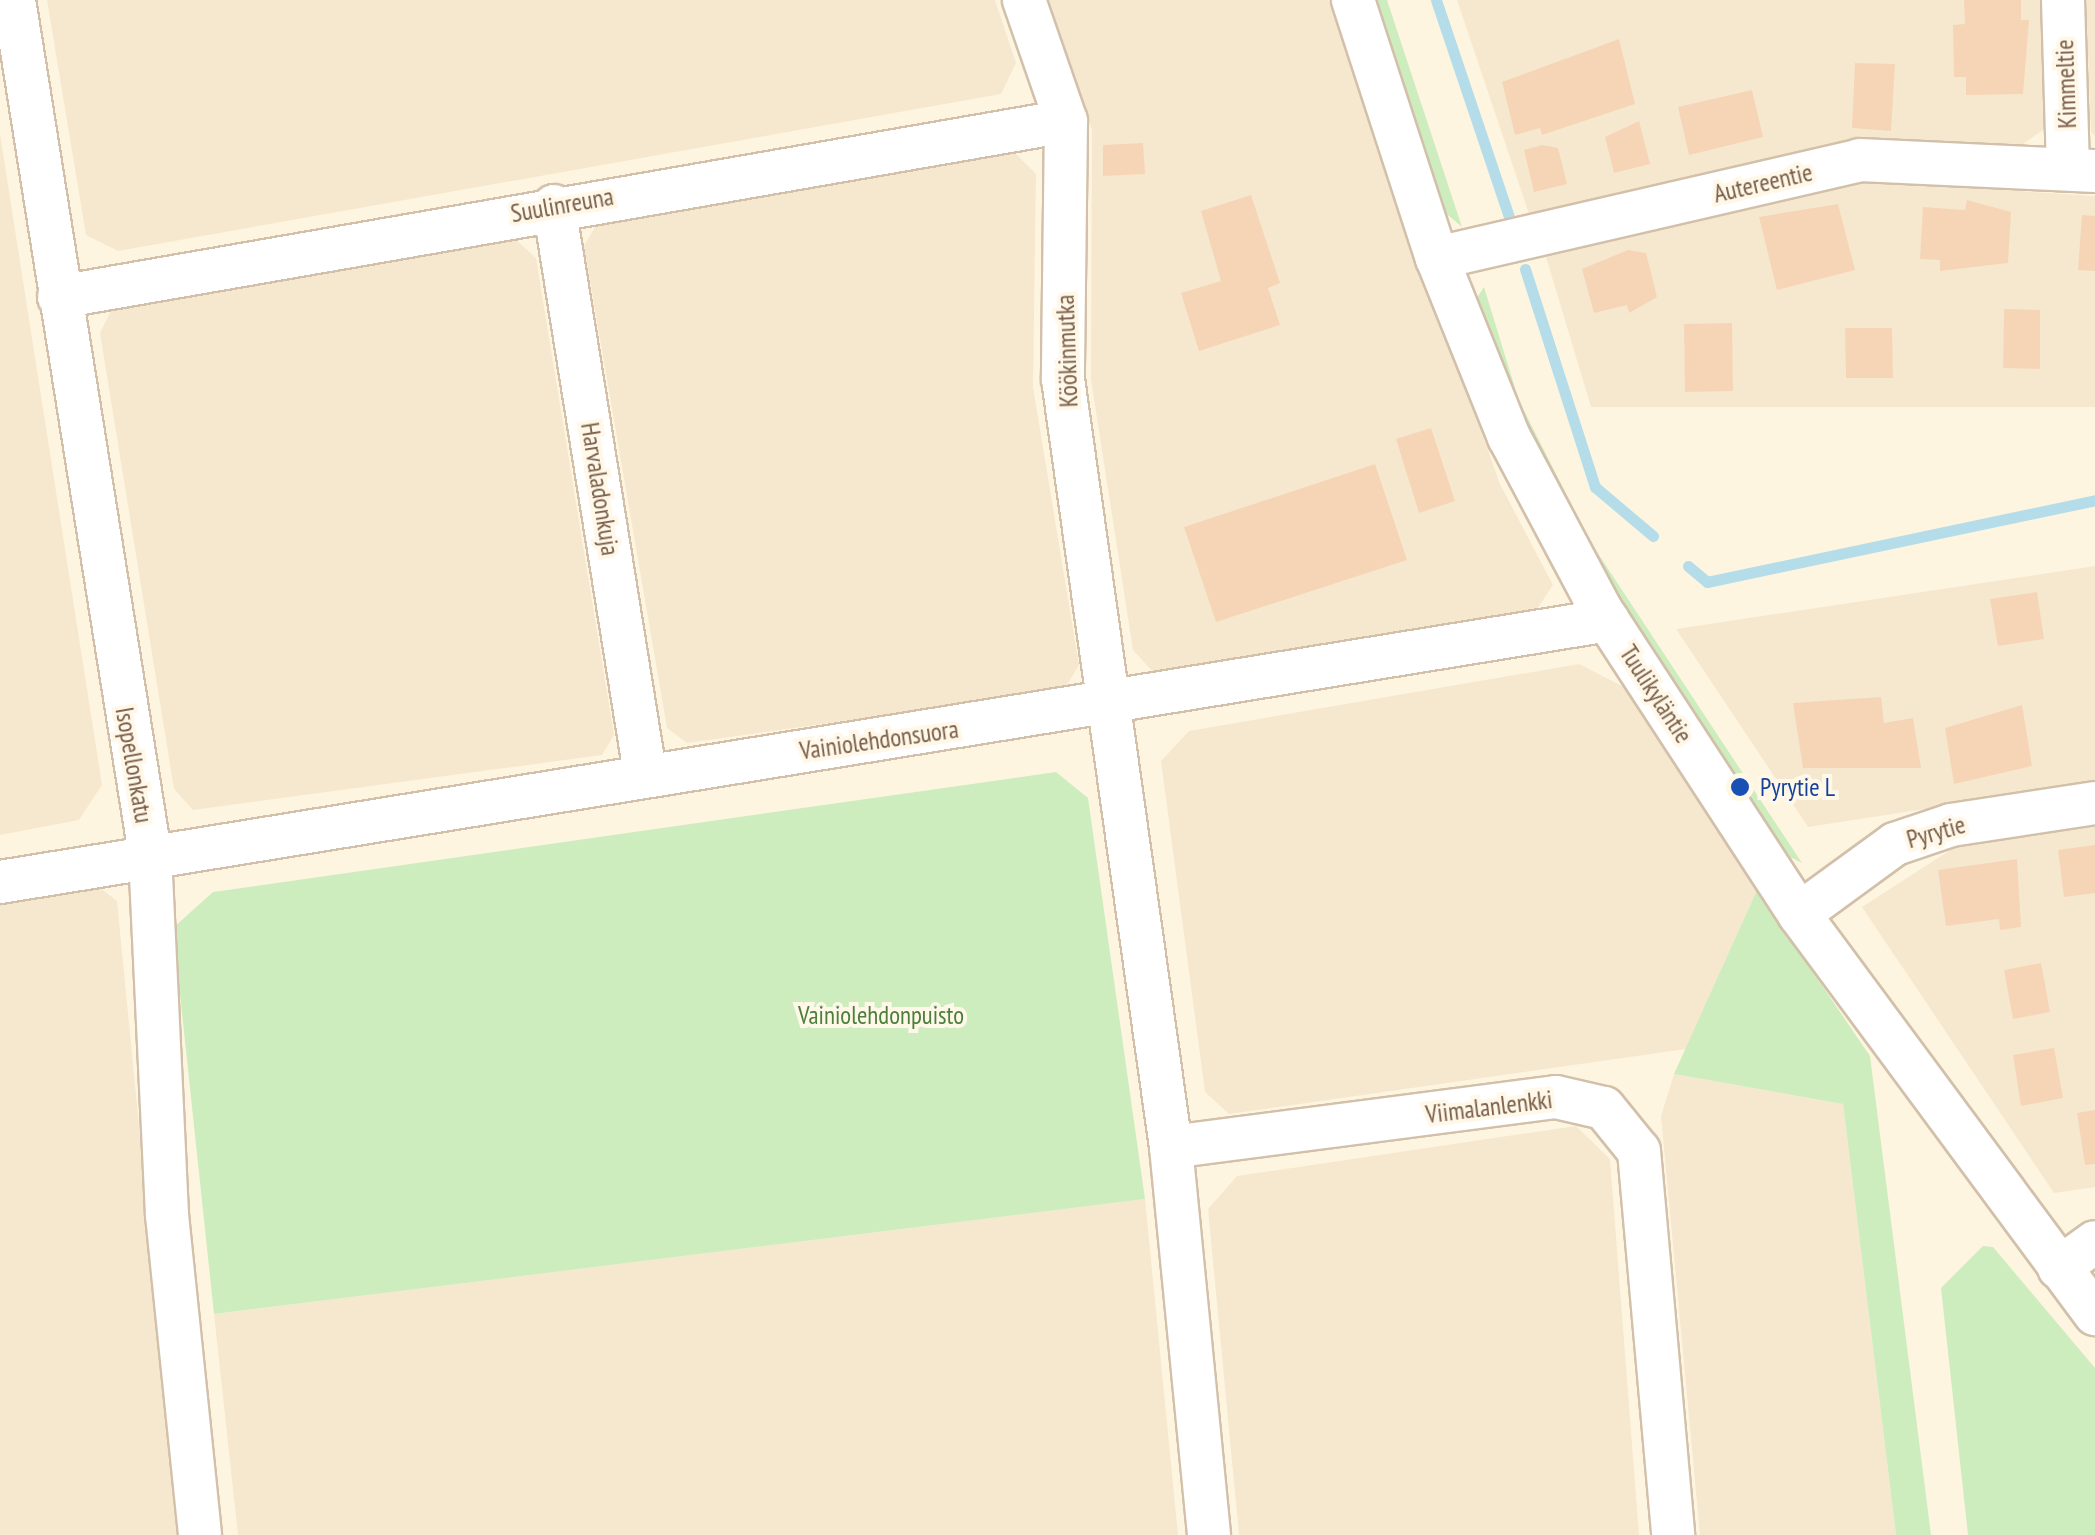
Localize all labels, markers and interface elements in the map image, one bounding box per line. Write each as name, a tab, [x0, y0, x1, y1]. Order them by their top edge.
street label: Kimmeltie	[2049, 39, 2083, 129]
street label: Autereentie	[1711, 157, 1815, 209]
street label: Suulinreuna	[508, 181, 616, 229]
street label: Köökinmutka	[1050, 294, 1084, 408]
street label: Harvaladonkuja	[575, 420, 625, 558]
street label: Tuulikyläntie	[1613, 639, 1699, 749]
street label: Isopellonkatu	[109, 705, 159, 825]
street label: Vainiolehdonsuora	[798, 714, 960, 766]
place label: Pyrytie L	[1760, 772, 1835, 802]
marker: Pyrytie L	[1729, 776, 1751, 798]
street label: Pyrytie	[1903, 809, 1969, 855]
park label: Vainiolehdonpuisto	[798, 1000, 964, 1030]
street label: Viimalanlenkki	[1424, 1084, 1554, 1130]

